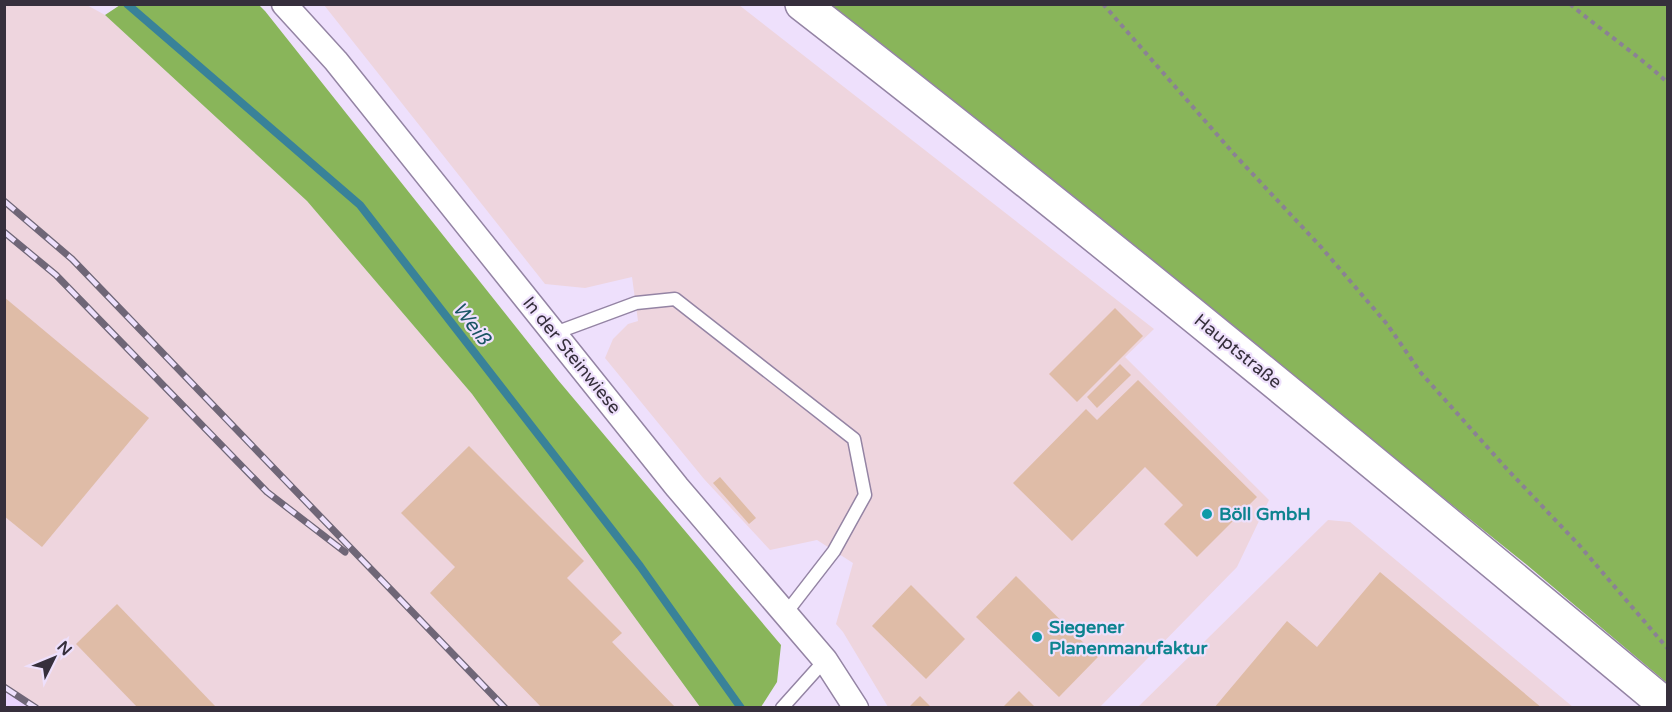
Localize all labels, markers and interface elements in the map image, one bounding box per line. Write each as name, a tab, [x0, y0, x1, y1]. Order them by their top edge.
street label: In der Steinwiese	[518, 292, 626, 418]
water label: Weiß	[447, 297, 497, 351]
street label: Hauptstraße	[1190, 309, 1286, 393]
place label: Böll GmbH	[1219, 503, 1311, 525]
marker: Böll GmbH	[1200, 507, 1214, 521]
place label: Siegener Planenmanufaktur	[1049, 616, 1209, 659]
north arrow	[24, 628, 84, 688]
marker: Siegener Planenmanufaktur	[1030, 630, 1044, 644]
text: N	[53, 637, 76, 660]

